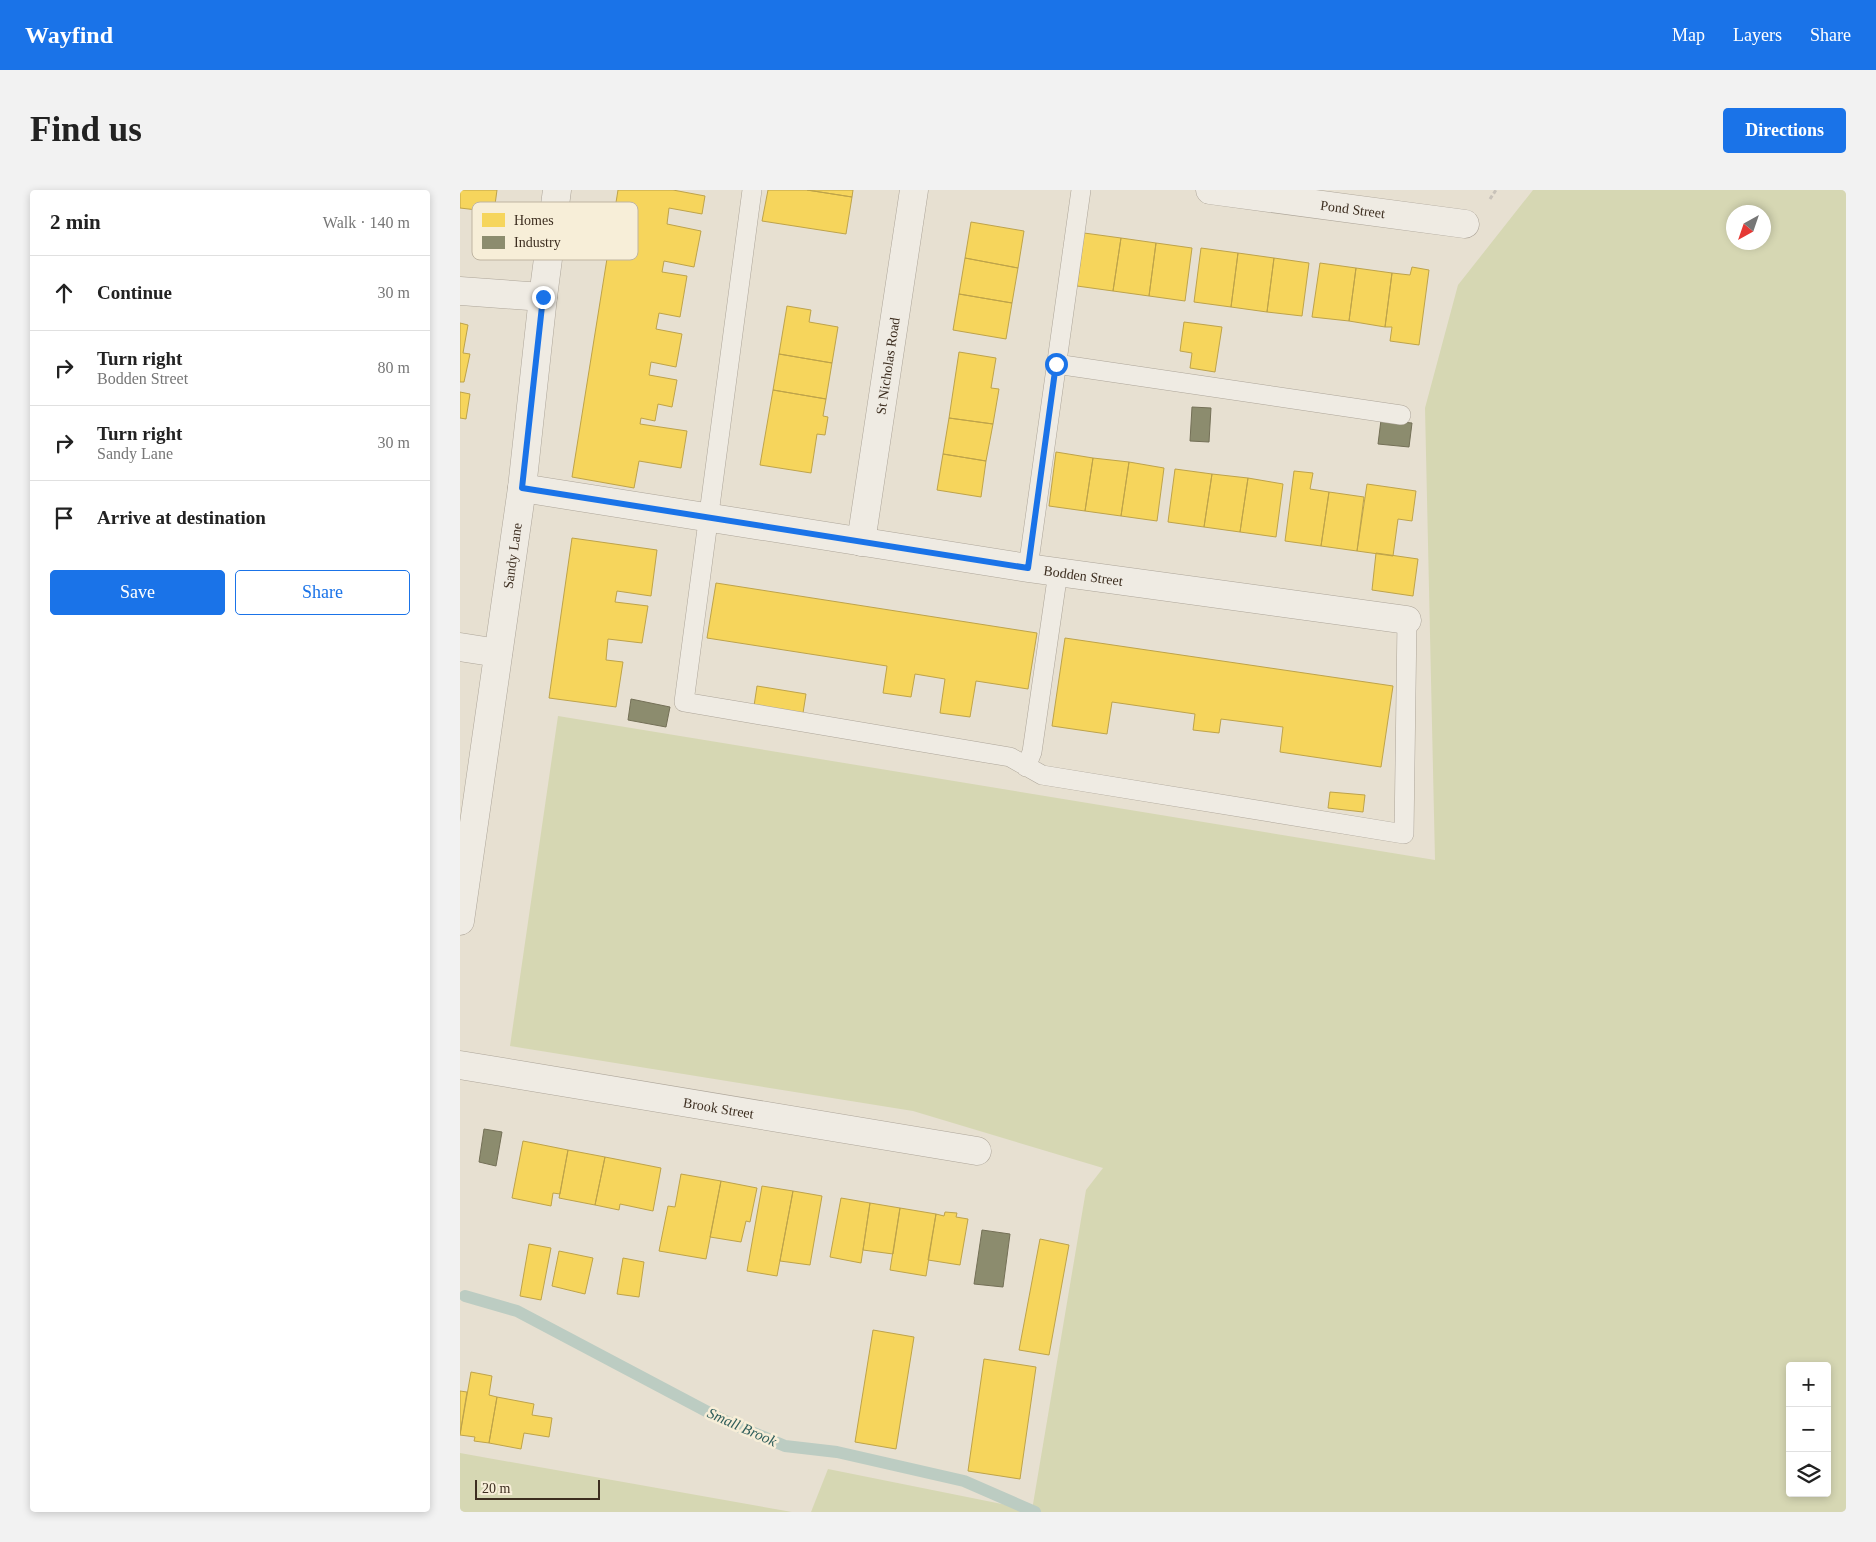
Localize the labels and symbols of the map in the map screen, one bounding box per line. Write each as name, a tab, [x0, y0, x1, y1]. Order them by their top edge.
street label: Pond Street	[1320, 197, 1386, 221]
legend	[472, 202, 638, 260]
north arrow	[1726, 205, 1771, 250]
text: Homes	[514, 213, 554, 228]
text: Industry	[514, 235, 561, 250]
route end	[532, 286, 555, 309]
street label: St Nicholas Road	[873, 316, 902, 416]
route start	[1045, 353, 1068, 376]
street label: Sandy Lane	[500, 522, 524, 590]
street label: Bodden Street	[1043, 563, 1124, 588]
street label: Brook Street	[682, 1095, 755, 1121]
water label: Small Brook	[705, 1405, 779, 1449]
scale bar	[475, 1477, 600, 1500]

